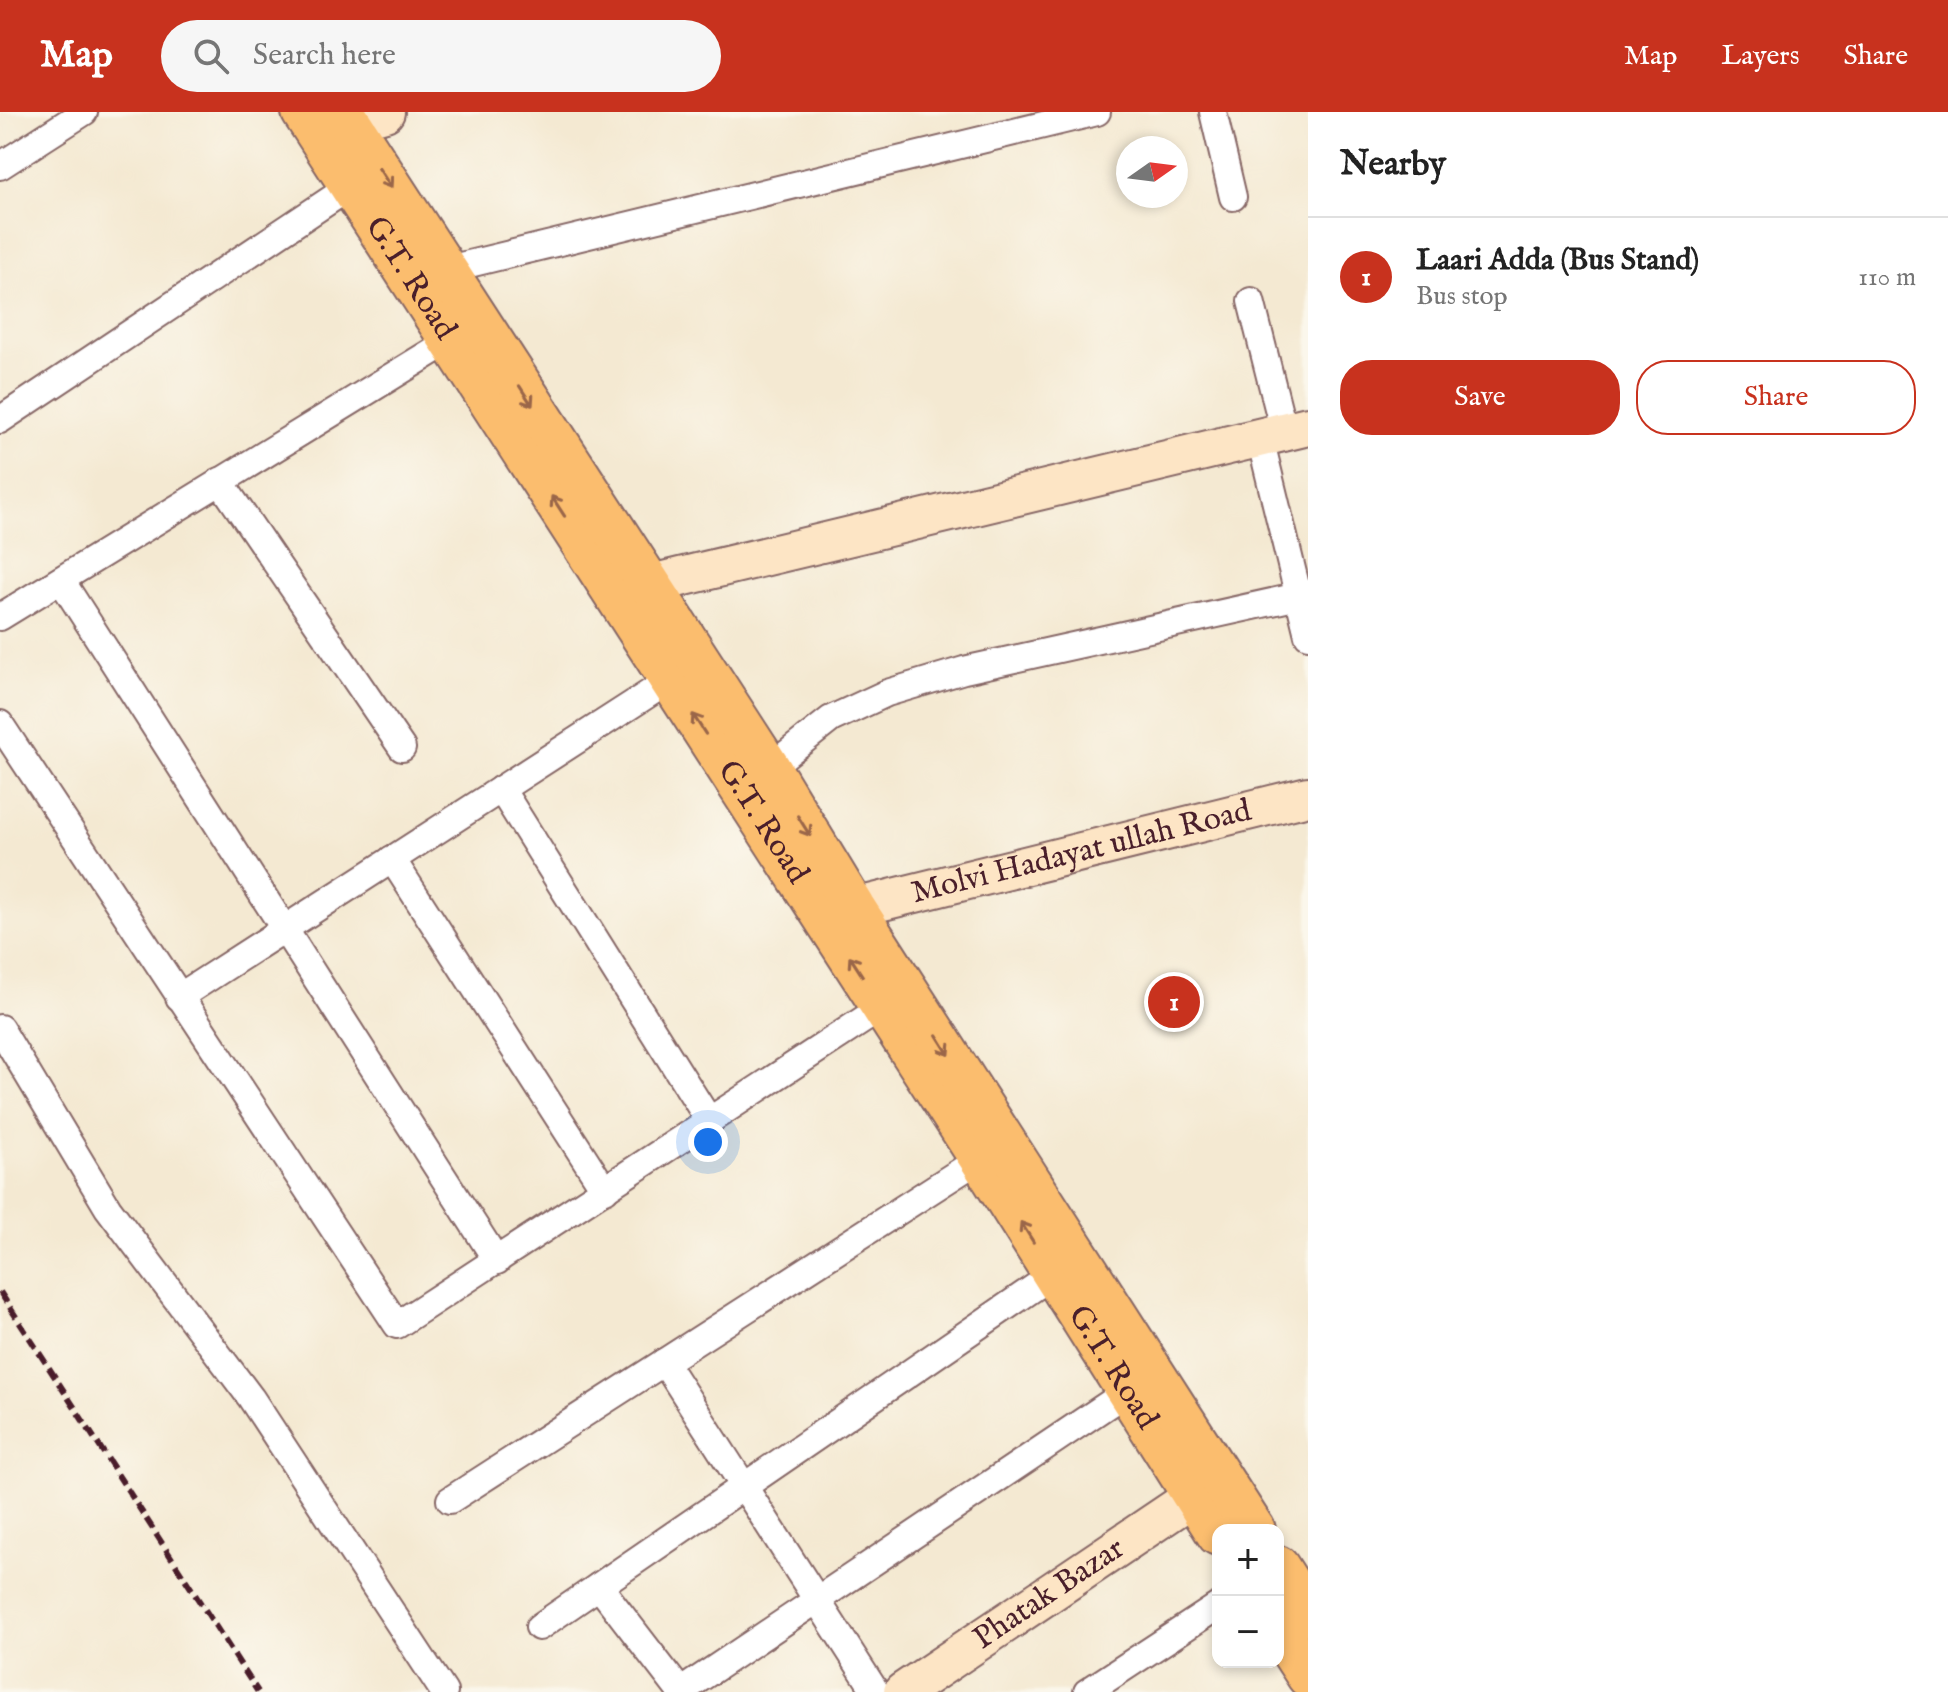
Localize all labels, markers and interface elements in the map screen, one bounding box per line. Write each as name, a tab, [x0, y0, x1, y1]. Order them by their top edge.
search box	[161, 20, 721, 92]
text: Map	[40, 32, 113, 80]
icon: search	[189, 34, 233, 78]
text: Search here	[253, 37, 396, 75]
text: Map	[1624, 39, 1677, 74]
text: Layers	[1721, 39, 1800, 74]
text: Share	[1844, 39, 1908, 74]
north arrow	[1116, 136, 1188, 208]
text: Nearby	[1340, 143, 1446, 186]
one-way arrow	[376, 166, 393, 188]
street label: G.T. Road	[356, 209, 466, 348]
text: Laari Adda (Bus Stand)	[1416, 242, 1699, 280]
text: 1	[1361, 261, 1371, 294]
text: 110 m	[1858, 261, 1916, 294]
text: Bus stop	[1416, 280, 1508, 313]
button: Save	[1340, 360, 1620, 435]
button: Share	[1636, 360, 1916, 435]
one-way arrow	[518, 384, 534, 407]
one-way arrow	[550, 495, 566, 518]
one-way arrow	[691, 713, 707, 736]
street label: G.T. Road	[708, 753, 818, 892]
street label: Molvi Hadayat ullah Road	[907, 790, 1256, 914]
one-way arrow	[796, 814, 812, 837]
one-way arrow	[848, 955, 865, 977]
pin: 1	[1148, 972, 1200, 1032]
one-way arrow	[935, 1034, 952, 1056]
your location	[688, 1122, 728, 1162]
one-way arrow	[1018, 1221, 1035, 1243]
street label: G.T. Road	[1058, 1298, 1168, 1438]
map controls	[1212, 1524, 1284, 1668]
button: +	[1212, 1524, 1284, 1596]
street label: Phatak Bazar	[966, 1528, 1133, 1659]
button: −	[1212, 1596, 1284, 1668]

